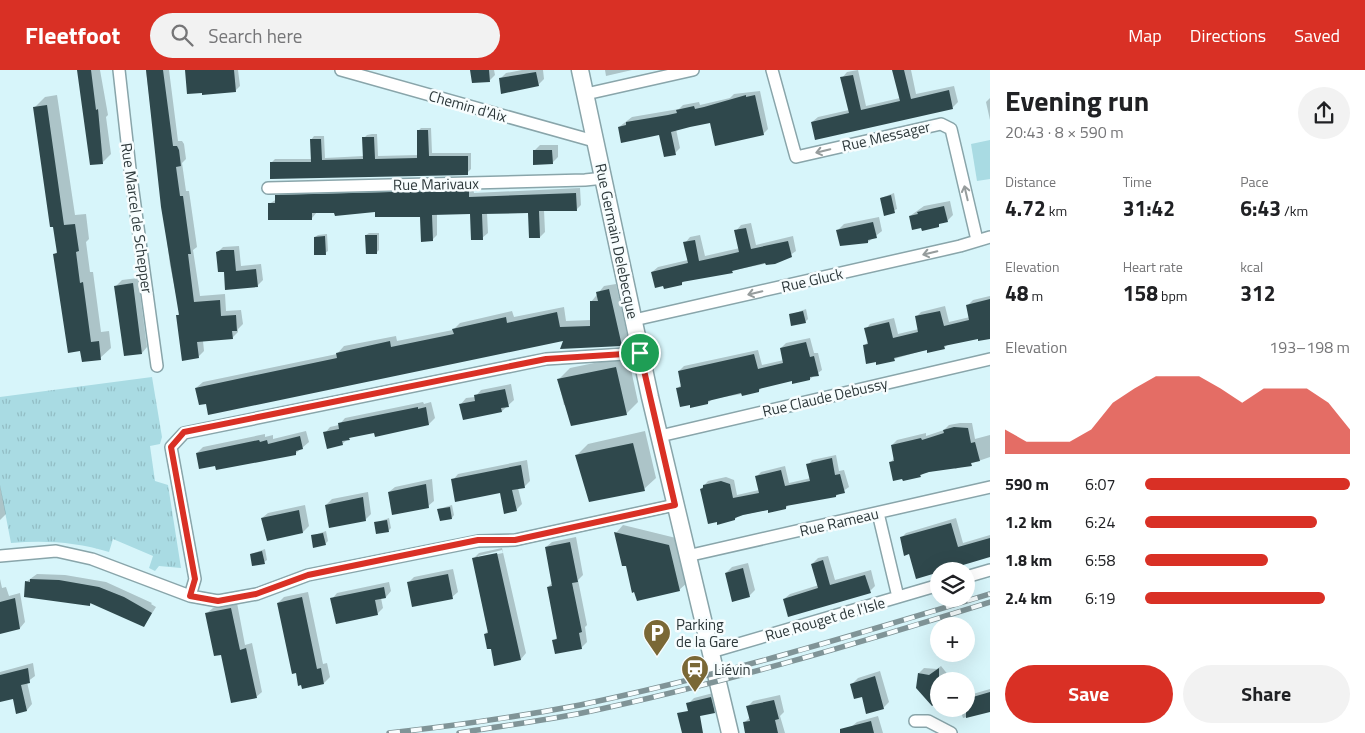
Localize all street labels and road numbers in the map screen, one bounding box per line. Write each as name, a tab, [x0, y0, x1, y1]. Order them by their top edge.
street label: Chemin d'Aix	[426, 84, 510, 128]
street label: Rue Messager	[840, 115, 932, 157]
street label: Rue Marcel de Schepper	[115, 141, 159, 295]
street label: Rue Germain Delebecque	[589, 161, 645, 321]
street label: Rue Marivaux	[393, 172, 479, 196]
street label: Rue Gluck	[779, 262, 845, 298]
street label: Rue Claude Debussy	[760, 371, 890, 423]
street label: Rue Rameau	[797, 502, 881, 542]
street label: Rue Rouget de l'Isle	[762, 591, 888, 647]

